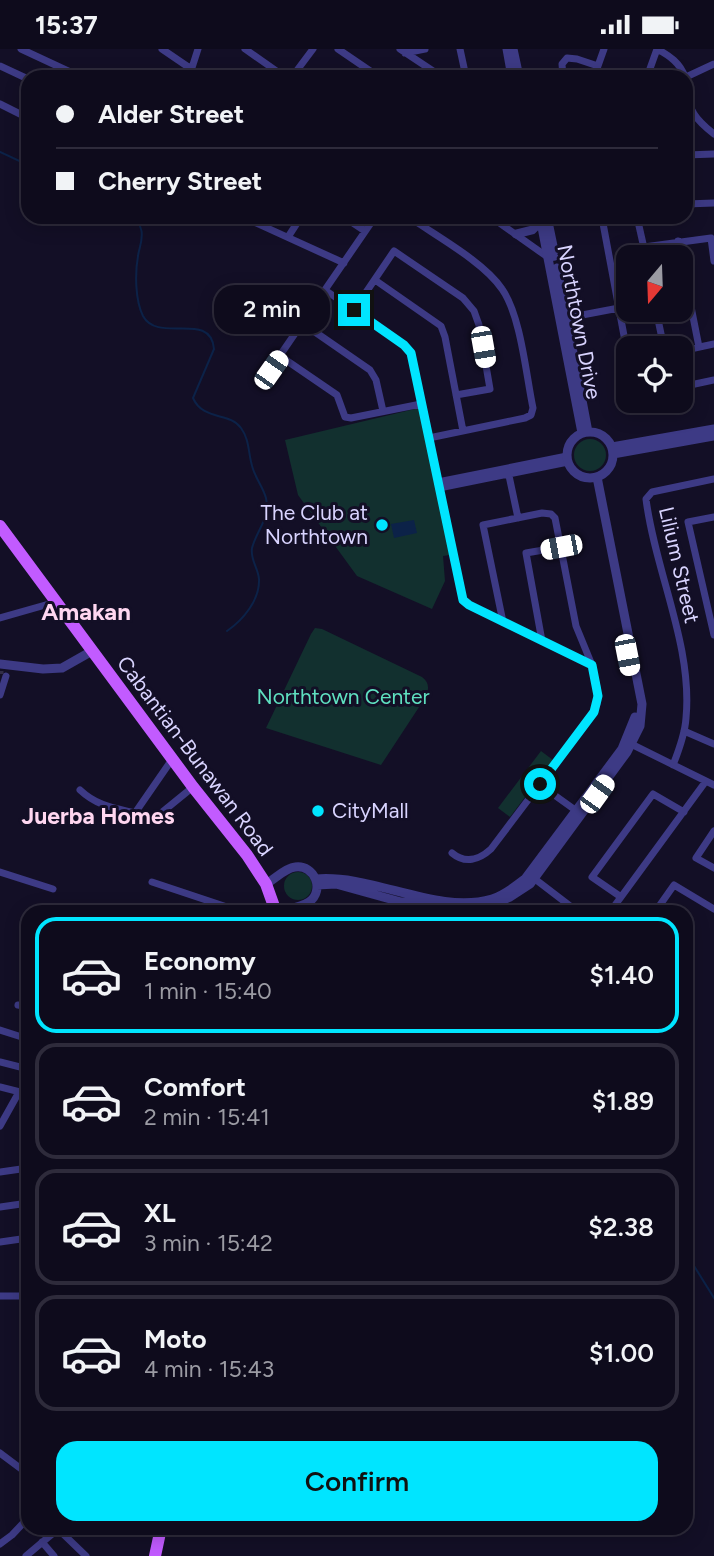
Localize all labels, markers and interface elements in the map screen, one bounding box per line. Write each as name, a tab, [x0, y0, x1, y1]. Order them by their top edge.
text: 15:37	[35, 9, 98, 41]
text: Alder Street	[98, 98, 244, 130]
text: Cherry Street	[98, 165, 262, 197]
street label: Northtown Drive	[552, 243, 607, 401]
north arrow	[616, 245, 693, 322]
map controls	[616, 245, 693, 413]
callout: 2 min	[214, 285, 330, 335]
route end	[338, 294, 370, 326]
text: 2 min	[243, 295, 301, 323]
car	[470, 324, 497, 370]
button: locate	[616, 336, 693, 413]
car	[251, 347, 292, 393]
place label: The Club at Northtown	[260, 500, 368, 549]
street label: Lilium Street	[654, 504, 705, 626]
marker: The Club at Northtown	[374, 517, 390, 533]
car	[539, 533, 584, 561]
district label: Amakan	[41, 597, 131, 626]
car	[613, 632, 642, 678]
street label: Cabantian-Bunawan Road	[112, 651, 279, 860]
park label: Northtown Center	[256, 684, 430, 709]
route start	[524, 768, 556, 800]
car	[577, 771, 618, 817]
place label: CityMall	[332, 798, 409, 823]
district label: Juerba Homes	[22, 802, 175, 830]
marker: CityMall	[310, 803, 326, 819]
icon: car	[60, 944, 123, 1007]
text: Economy	[144, 945, 256, 977]
text: $1.40	[589, 959, 654, 991]
text: 1 min · 15:40	[144, 977, 272, 1005]
icon: car	[60, 1070, 123, 1133]
text: Comfort	[144, 1071, 246, 1103]
text: $1.89	[592, 1085, 654, 1117]
text: 2 min · 15:41	[144, 1103, 270, 1131]
icon: car	[60, 1196, 123, 1259]
text: XL	[144, 1197, 176, 1229]
text: $2.38	[588, 1211, 654, 1243]
text: 3 min · 15:42	[144, 1229, 273, 1257]
icon: car	[60, 1322, 123, 1385]
text: Moto	[144, 1323, 207, 1355]
text: $1.00	[589, 1337, 654, 1369]
text: 4 min · 15:43	[144, 1355, 274, 1383]
button: Confirm	[56, 1441, 658, 1521]

